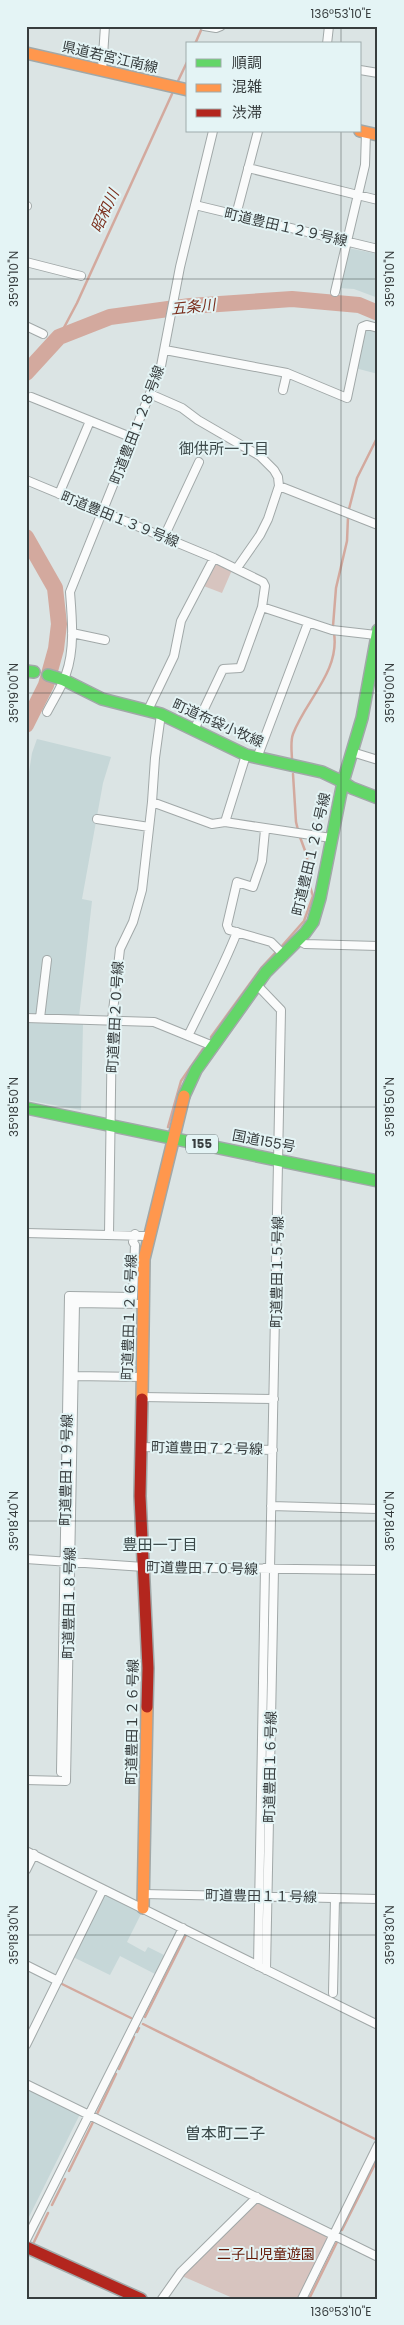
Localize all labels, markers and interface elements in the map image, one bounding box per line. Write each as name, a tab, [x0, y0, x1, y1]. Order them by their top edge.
text: 136°53'10"E	[311, 5, 372, 22]
street label: 県道若宮江南線	[60, 36, 160, 78]
legend	[186, 42, 362, 132]
text: 順調	[232, 52, 262, 73]
text: 混雑	[232, 76, 262, 97]
text: 渋滞	[232, 102, 262, 123]
water label: 昭和川	[86, 184, 124, 236]
street label: 町道豊田１２９号線	[222, 203, 350, 251]
text: 35°19'10"N	[5, 251, 22, 307]
text: 35°19'10"N	[381, 251, 398, 307]
water label: 五条川	[169, 294, 218, 319]
street label: 町道豊田１２８号線	[105, 363, 169, 487]
district label: 御供所一丁目	[179, 438, 269, 459]
street label: 町道豊田１３９号線	[58, 486, 182, 552]
text: 35°19'00"N	[5, 663, 22, 723]
text: 35°19'00"N	[381, 663, 398, 723]
street label: 町道布袋小牧線	[169, 694, 267, 752]
street label: 町道豊田１２６号線	[287, 790, 335, 918]
street label: 町道豊田２０号線	[102, 961, 128, 1073]
text: 35°18'50"N	[5, 1077, 22, 1137]
text: 35°18'50"N	[381, 1077, 398, 1137]
street label: 国道155号	[231, 1125, 297, 1157]
road number: 155	[186, 1134, 218, 1154]
street label: 町道豊田１５号線	[266, 1216, 288, 1328]
street label: 町道豊田１２６号線	[117, 1254, 141, 1380]
street label: 町道豊田１９号線	[55, 1414, 77, 1526]
street label: 町道豊田７２号線	[151, 1437, 263, 1459]
text: 35°18'40"N	[5, 1491, 22, 1551]
text: 35°18'40"N	[381, 1491, 398, 1551]
district label: 豊田一丁目	[122, 1534, 198, 1555]
street label: 町道豊田１８号線	[58, 1547, 80, 1659]
street label: 町道豊田７０号線	[146, 1557, 258, 1579]
street label: 町道豊田１２６号線	[121, 1659, 143, 1785]
street label: 町道豊田１６号線	[259, 1711, 281, 1823]
street label: 町道豊田１１号線	[205, 1885, 317, 1907]
text: 35°18'30"N	[5, 1905, 22, 1965]
text: 35°18'30"N	[381, 1905, 398, 1965]
district label: 曽本町二子	[185, 2122, 265, 2145]
park label: 二子山児童遊園	[217, 2244, 315, 2264]
text: 136°53'10"E	[311, 2303, 372, 2320]

